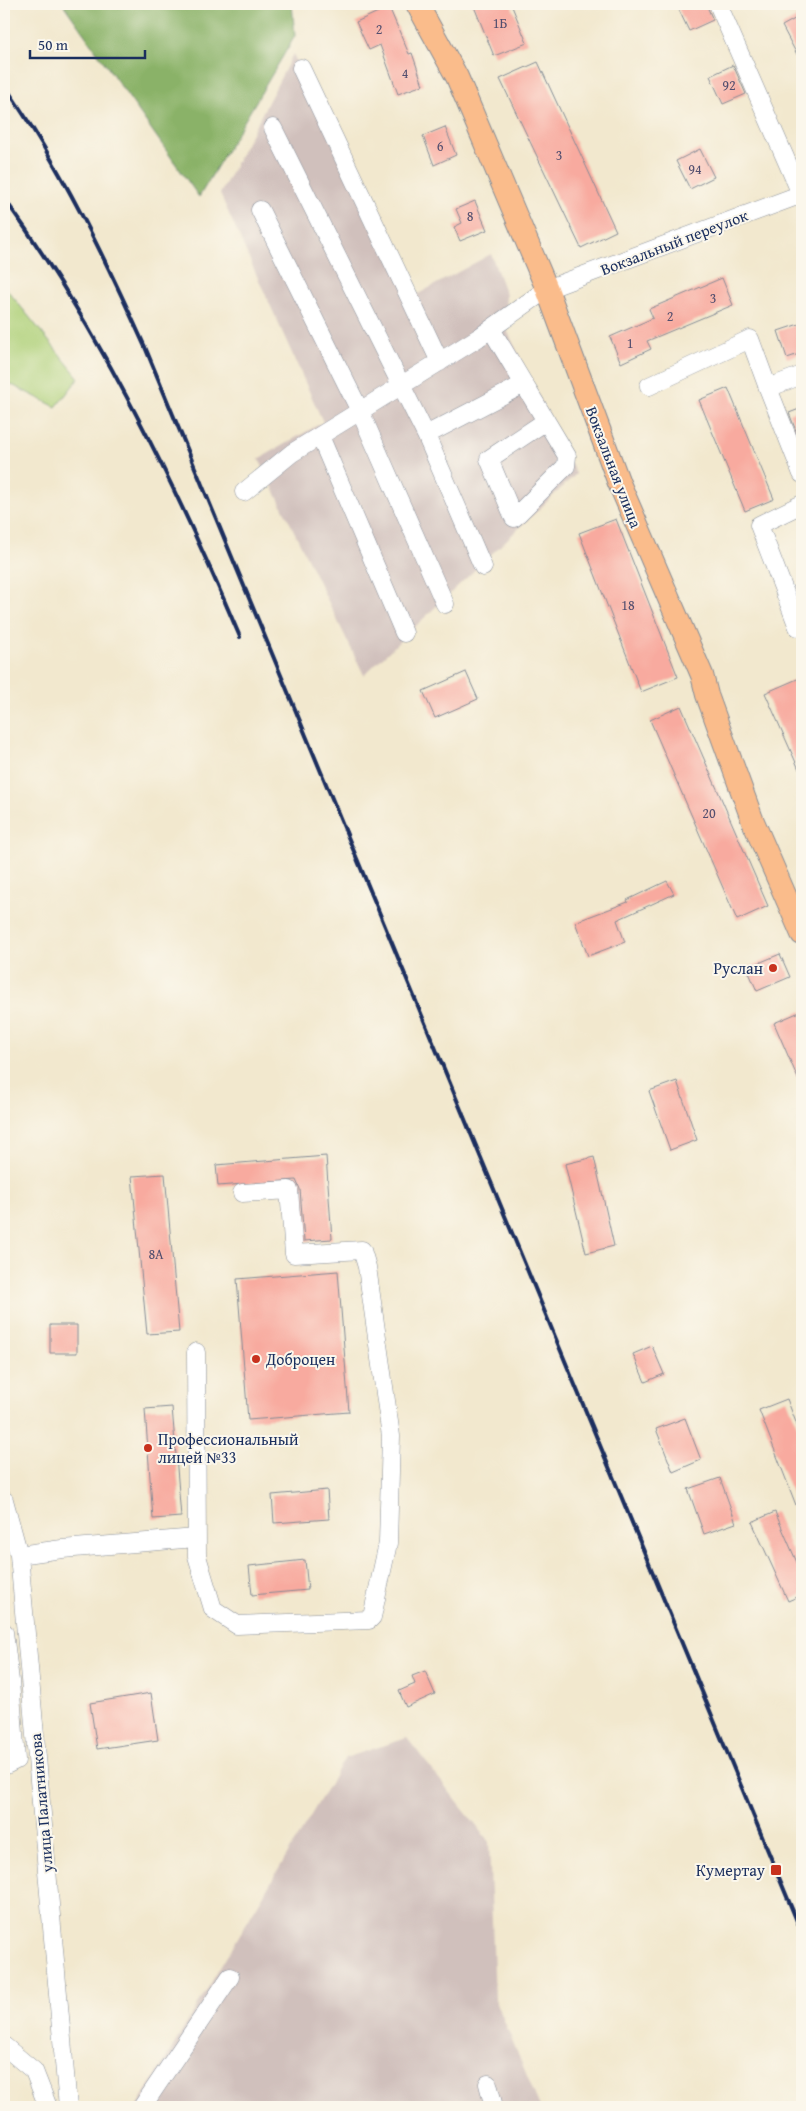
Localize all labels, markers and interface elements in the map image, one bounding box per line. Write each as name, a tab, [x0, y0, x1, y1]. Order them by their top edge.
house number: 1Б	[493, 13, 507, 33]
house number: 2	[376, 19, 382, 39]
scale bar	[30, 28, 145, 60]
text: 50 m	[38, 34, 69, 55]
house number: 4	[402, 63, 409, 83]
house number: 92	[722, 75, 736, 95]
house number: 6	[437, 136, 444, 156]
house number: 3	[556, 145, 562, 165]
house number: 94	[688, 159, 702, 179]
street label: Вокзальный переулок	[597, 203, 752, 281]
house number: 8	[467, 206, 474, 226]
house number: 3	[710, 288, 716, 308]
house number: 2	[667, 306, 673, 326]
house number: 1	[627, 333, 633, 353]
street label: Вокзальная улица	[580, 403, 648, 532]
house number: 18	[621, 595, 635, 615]
house number: 20	[702, 803, 716, 823]
place label: Руслан	[713, 956, 763, 980]
marker: Руслан	[767, 962, 779, 974]
house number: 8А	[148, 1244, 164, 1264]
place label: Доброцен	[265, 1347, 335, 1371]
marker: Доброцен	[250, 1353, 262, 1365]
place label: Профессиональный лицей №33	[158, 1427, 299, 1469]
marker: Профессиональный лицей №33	[142, 1442, 154, 1454]
street label: улица Палатникова	[23, 1732, 59, 1875]
place label: Кумертау	[696, 1858, 765, 1882]
marker: Кумертау	[769, 1863, 783, 1877]

